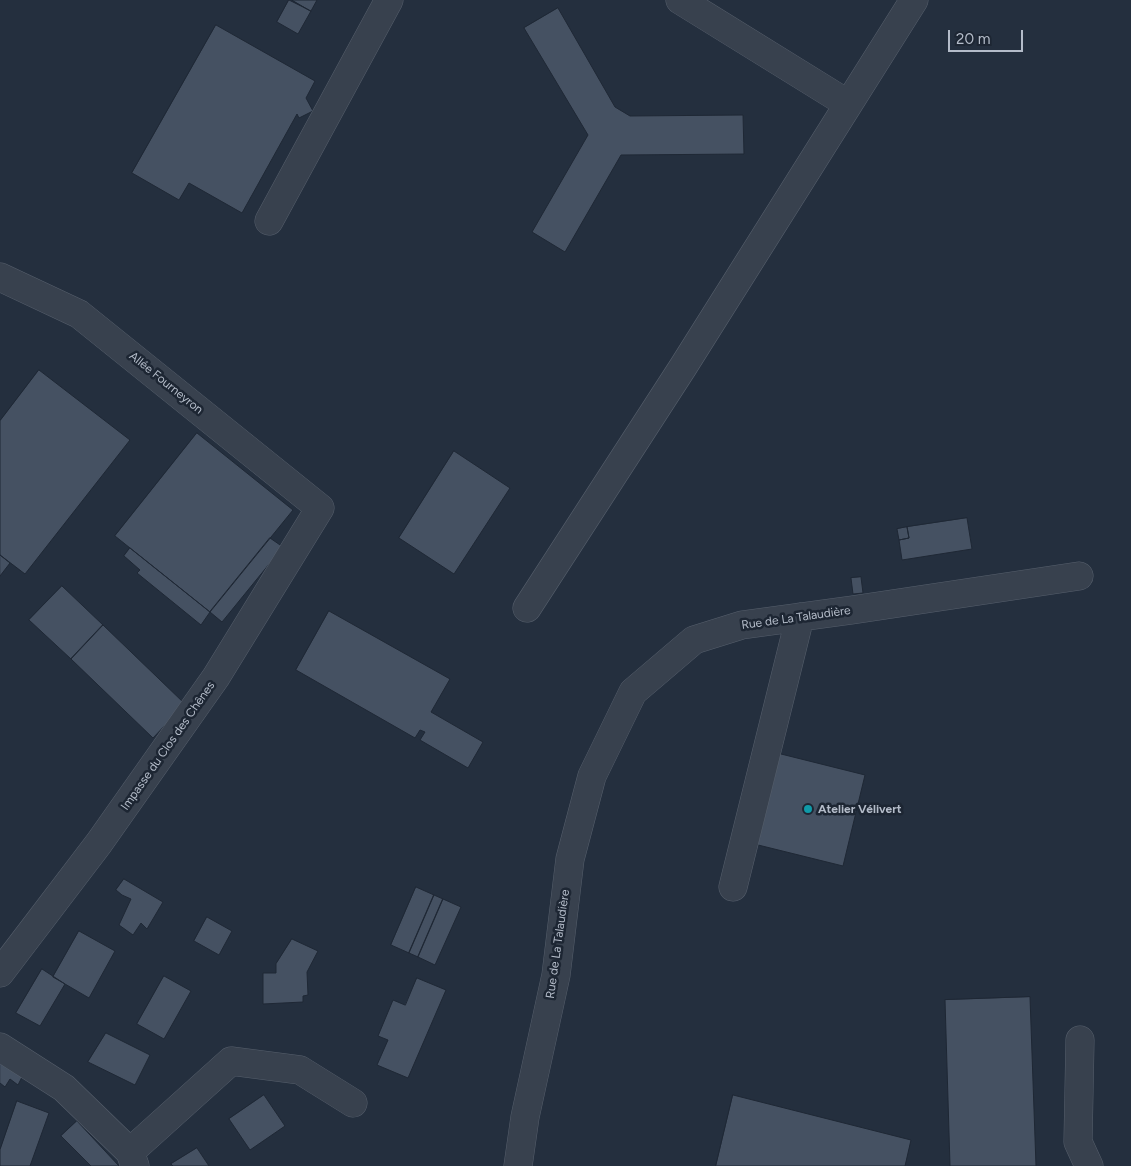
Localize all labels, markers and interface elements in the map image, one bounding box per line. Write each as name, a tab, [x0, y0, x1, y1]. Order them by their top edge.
scale bar	[951, 20, 1026, 52]
text: 20 m	[956, 30, 990, 48]
street label: Allée Fourneyron	[126, 349, 206, 417]
street label: Rue de La Talaudière	[741, 603, 851, 633]
street label: Impasse du Clos des Chênes	[118, 679, 218, 813]
place label: Atelier Vélivert	[818, 802, 902, 816]
marker: Atelier Vélivert	[802, 803, 814, 815]
street label: Rue de La Talaudière	[543, 889, 573, 999]

